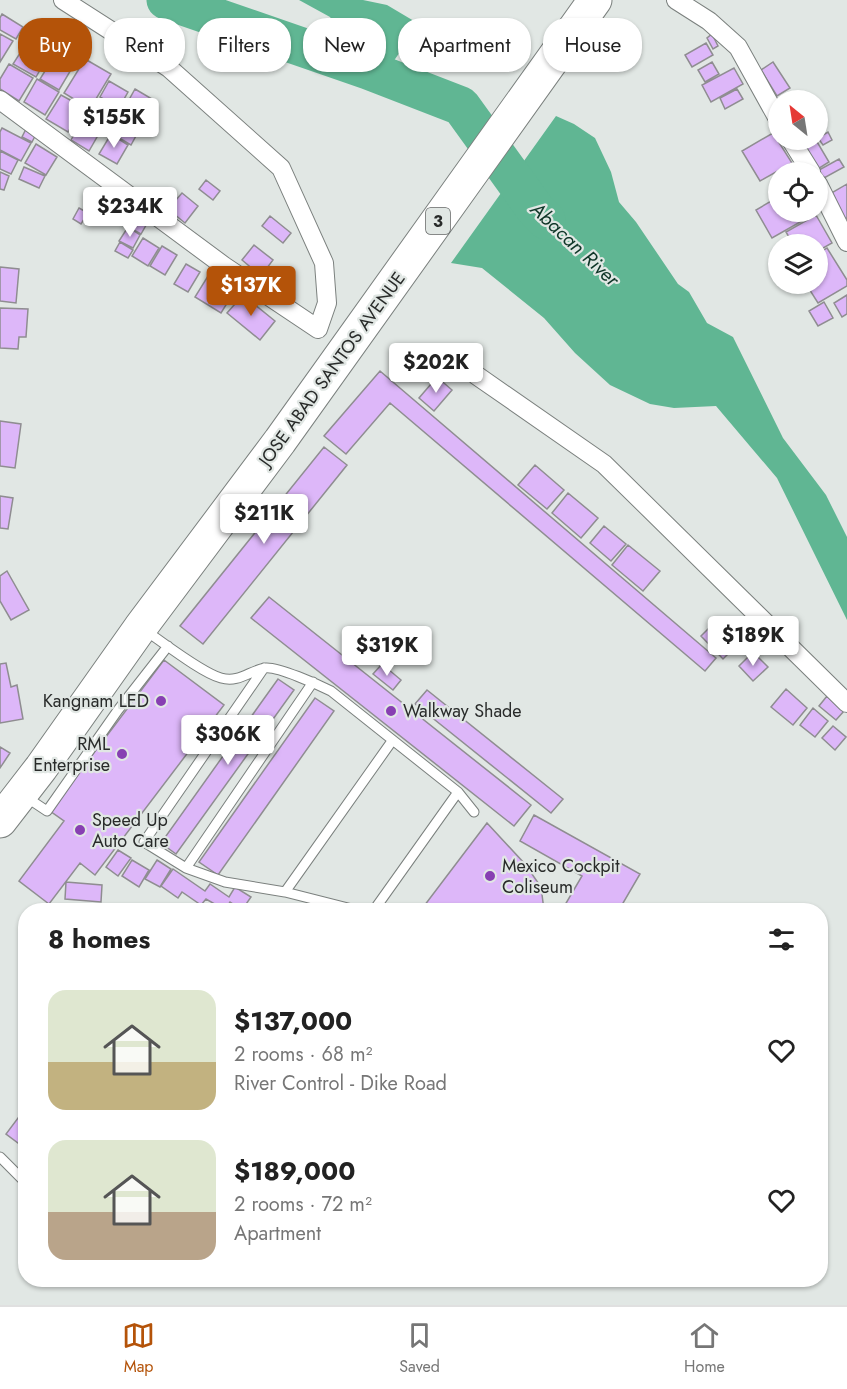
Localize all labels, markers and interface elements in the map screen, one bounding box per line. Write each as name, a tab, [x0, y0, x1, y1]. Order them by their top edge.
chip: Buy	[18, 18, 92, 72]
chip: Rent	[104, 18, 185, 72]
chip: Filters	[197, 18, 291, 72]
chip: New	[303, 18, 386, 72]
chip: Apartment	[398, 18, 531, 72]
chip: House	[543, 18, 642, 72]
north arrow	[768, 90, 828, 150]
map controls	[768, 90, 828, 294]
pin: $155K	[72, 98, 156, 149]
text: $155K	[83, 103, 145, 132]
button: locate	[768, 162, 828, 222]
pin: $234K	[88, 187, 172, 238]
text: $234K	[97, 192, 163, 221]
water label: Abacan River	[523, 195, 627, 294]
road number: 3	[426, 208, 450, 234]
button: layers	[768, 234, 828, 294]
pin: $137K	[209, 266, 293, 317]
street label: JOSE ABAD SANTOS AVENUE	[251, 266, 411, 473]
text: $137K	[221, 271, 281, 300]
pin: $202K	[394, 343, 478, 394]
text: $202K	[403, 348, 469, 377]
pin: $211K	[222, 494, 306, 545]
text: $211K	[234, 499, 294, 528]
pin: $189K	[711, 616, 795, 667]
text: $189K	[722, 621, 784, 650]
pin: $319K	[345, 626, 429, 677]
text: $319K	[356, 631, 418, 660]
place label: Kangnam LED	[43, 688, 149, 714]
marker: Kangnam LED	[154, 694, 168, 708]
place label: Walkway Shade	[403, 698, 522, 724]
marker: Walkway Shade	[384, 704, 398, 718]
pin: $306K	[186, 715, 270, 766]
text: $306K	[195, 720, 261, 749]
place label: RML Enterprise	[33, 731, 110, 778]
marker: RML Enterprise	[115, 747, 129, 761]
place label: Speed Up Auto Care	[92, 807, 169, 854]
marker: Speed Up Auto Care	[73, 823, 87, 837]
place label: Mexico Cockpit Coliseum	[502, 853, 620, 900]
marker: Mexico Cockpit Coliseum	[483, 869, 497, 883]
text: 8 homes	[48, 920, 150, 958]
icon: filters	[765, 923, 798, 956]
text: $137,000	[234, 1002, 352, 1040]
icon: home	[96, 1014, 168, 1086]
icon: heart	[765, 1034, 798, 1067]
text: 2 rooms · 68 m²	[234, 1040, 372, 1069]
text: River Control - Dike Road	[234, 1069, 447, 1098]
text: $189,000	[234, 1152, 355, 1190]
icon: home	[96, 1164, 168, 1236]
icon: heart	[765, 1184, 798, 1217]
text: 2 rooms · 72 m²	[234, 1190, 372, 1219]
text: Apartment	[234, 1219, 321, 1248]
tab: Map	[122, 1319, 155, 1378]
tab: Saved	[399, 1319, 440, 1378]
tab: Home	[684, 1319, 725, 1378]

